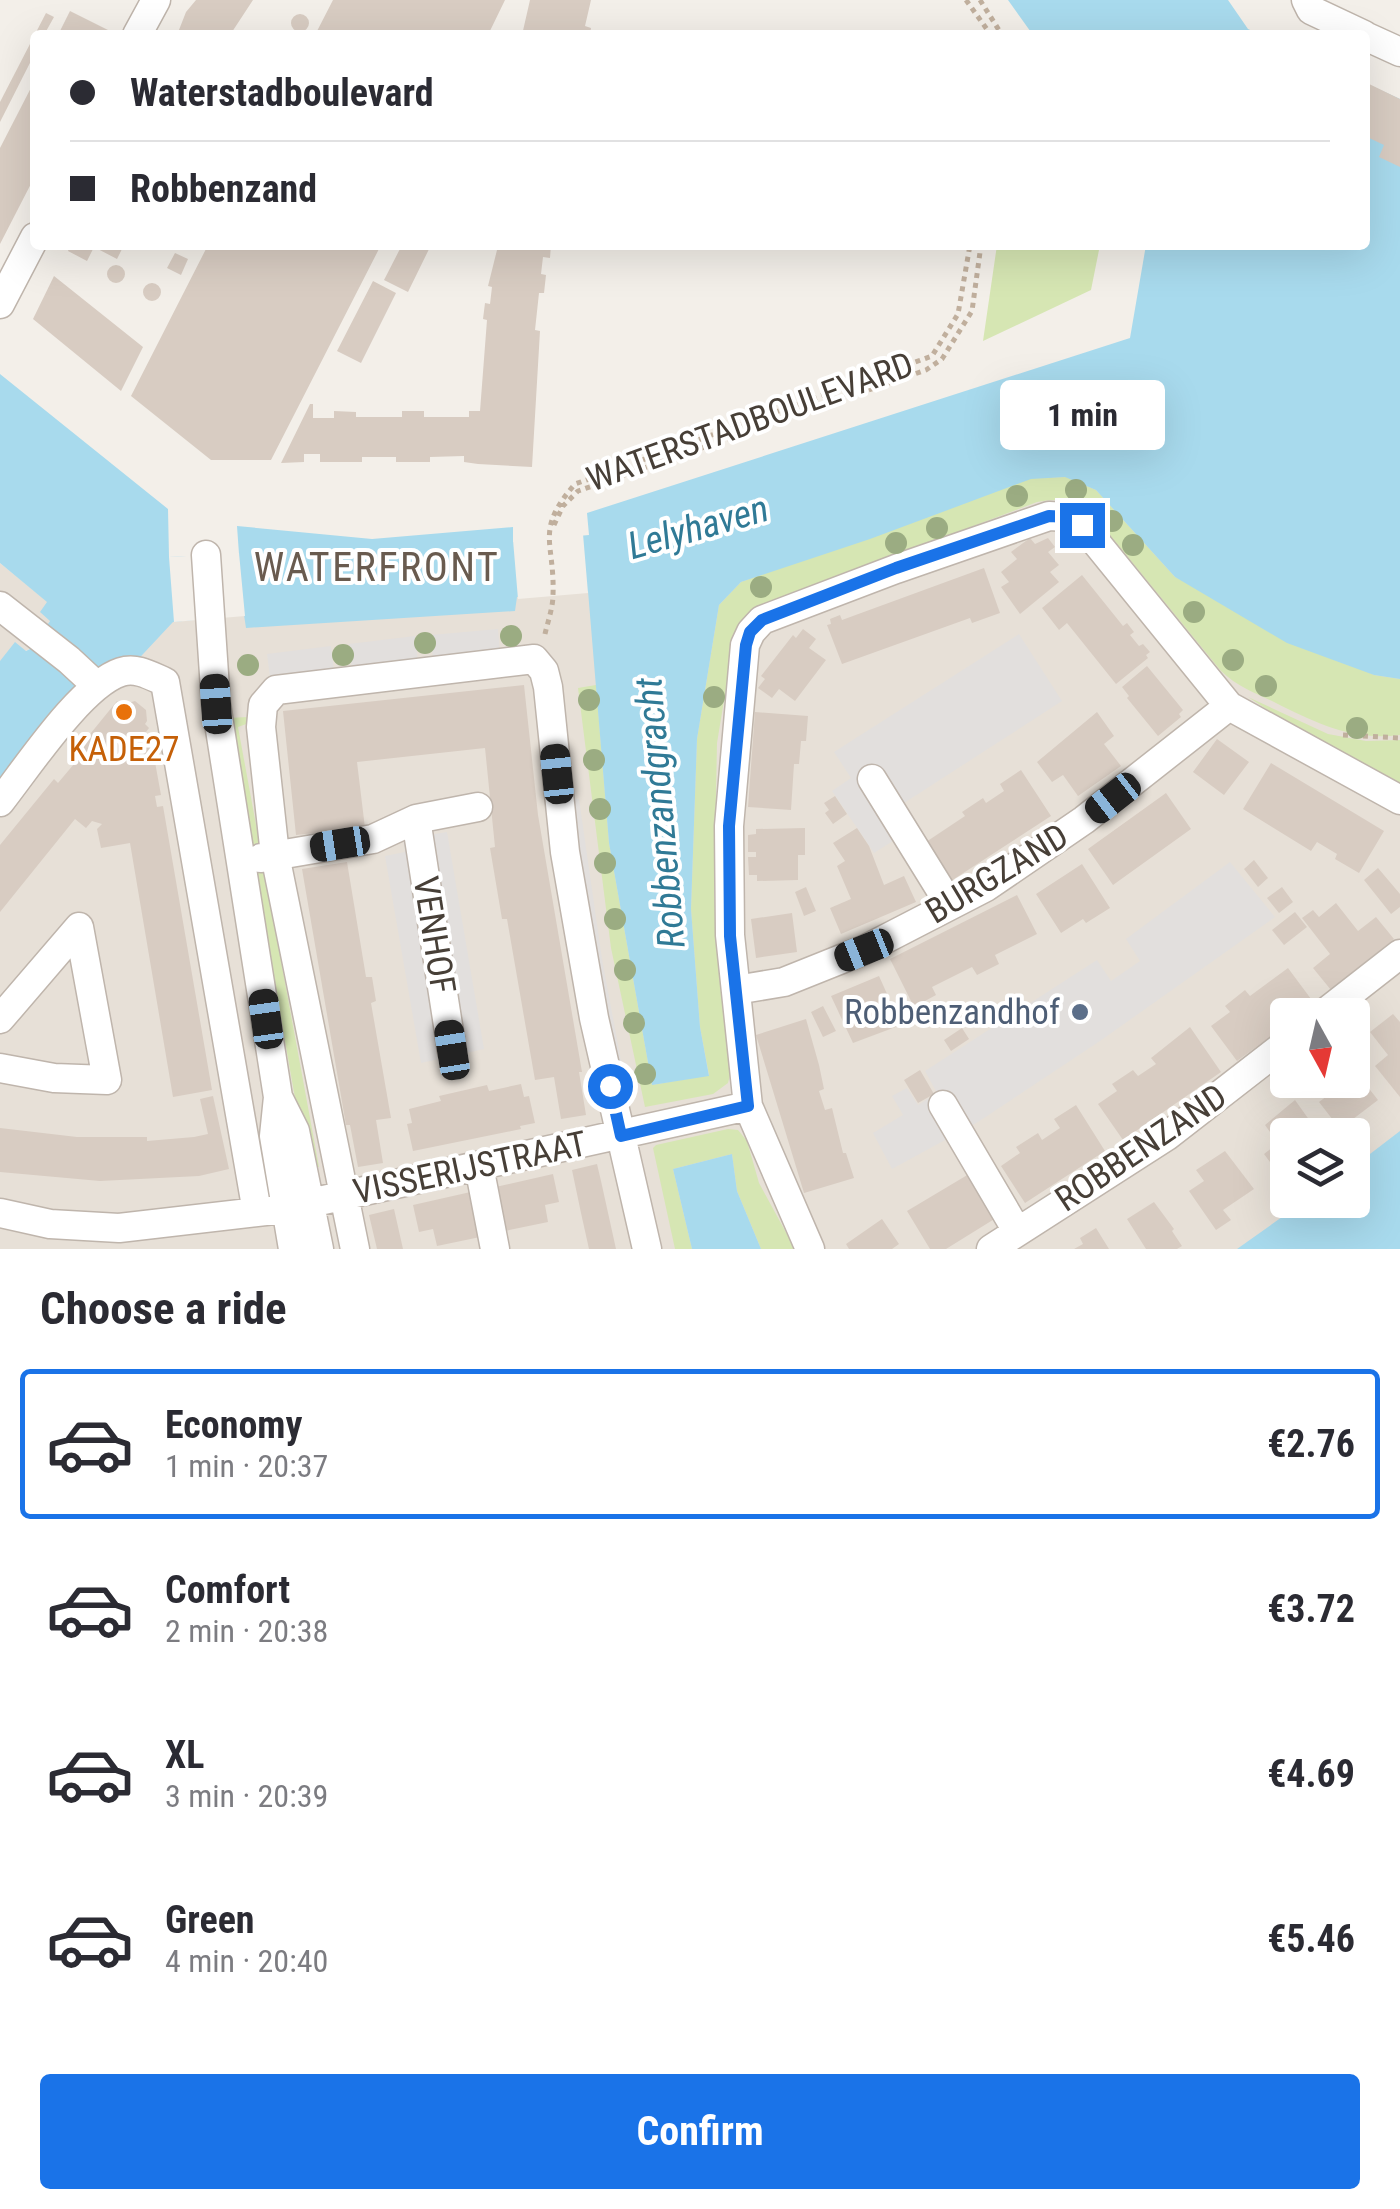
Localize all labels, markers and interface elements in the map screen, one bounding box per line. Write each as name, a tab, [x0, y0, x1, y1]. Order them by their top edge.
text: Waterstadboulevard	[130, 71, 434, 115]
text: Robbenzand	[130, 167, 317, 211]
street label: WATERSTADBOULEVARD	[581, 344, 919, 500]
callout: 1 min	[1000, 380, 1164, 450]
text: 1 min	[1047, 396, 1118, 434]
water label: Lelyhaven	[623, 486, 773, 568]
route end	[1060, 503, 1105, 548]
district label: WATERFRONT	[254, 544, 500, 591]
car	[199, 673, 233, 735]
water label: Robbenzandgracht	[626, 675, 694, 950]
marker: KADE27	[113, 701, 135, 723]
place label: KADE27	[68, 729, 180, 770]
car	[539, 743, 575, 805]
car	[1080, 768, 1146, 828]
street label: BURGZAND	[919, 816, 1075, 932]
car	[308, 824, 372, 864]
street label: VENHOF	[405, 873, 463, 997]
car	[831, 925, 897, 975]
car	[247, 987, 285, 1051]
place label: Robbenzandhof	[844, 992, 1060, 1033]
north arrow	[1270, 998, 1370, 1098]
map controls	[1270, 998, 1370, 1218]
marker: Robbenzandhof	[1069, 1001, 1091, 1023]
car	[432, 1018, 472, 1082]
route start	[588, 1064, 633, 1109]
street label: ROBBENZAND	[1048, 1076, 1234, 1220]
button: layers	[1270, 1118, 1370, 1218]
street label: VISSERIJSTRAAT	[350, 1123, 590, 1213]
text: Choose a ride	[40, 1282, 287, 1335]
icon: car	[45, 1399, 135, 1489]
text: Economy	[165, 1403, 302, 1447]
text: €2.76	[1267, 1422, 1355, 1466]
text: 1 min · 20:37	[165, 1447, 328, 1485]
icon: car	[45, 1564, 135, 1654]
text: Comfort	[165, 1568, 290, 1612]
text: €3.72	[1267, 1587, 1355, 1631]
text: 2 min · 20:38	[165, 1612, 328, 1650]
icon: car	[45, 1729, 135, 1819]
text: XL	[165, 1733, 204, 1777]
text: €4.69	[1267, 1752, 1355, 1796]
text: 3 min · 20:39	[165, 1777, 328, 1815]
icon: car	[45, 1894, 135, 1984]
text: Green	[165, 1898, 255, 1942]
text: €5.46	[1267, 1917, 1355, 1961]
text: 4 min · 20:40	[165, 1942, 328, 1980]
button: Confirm	[40, 2074, 1360, 2189]

